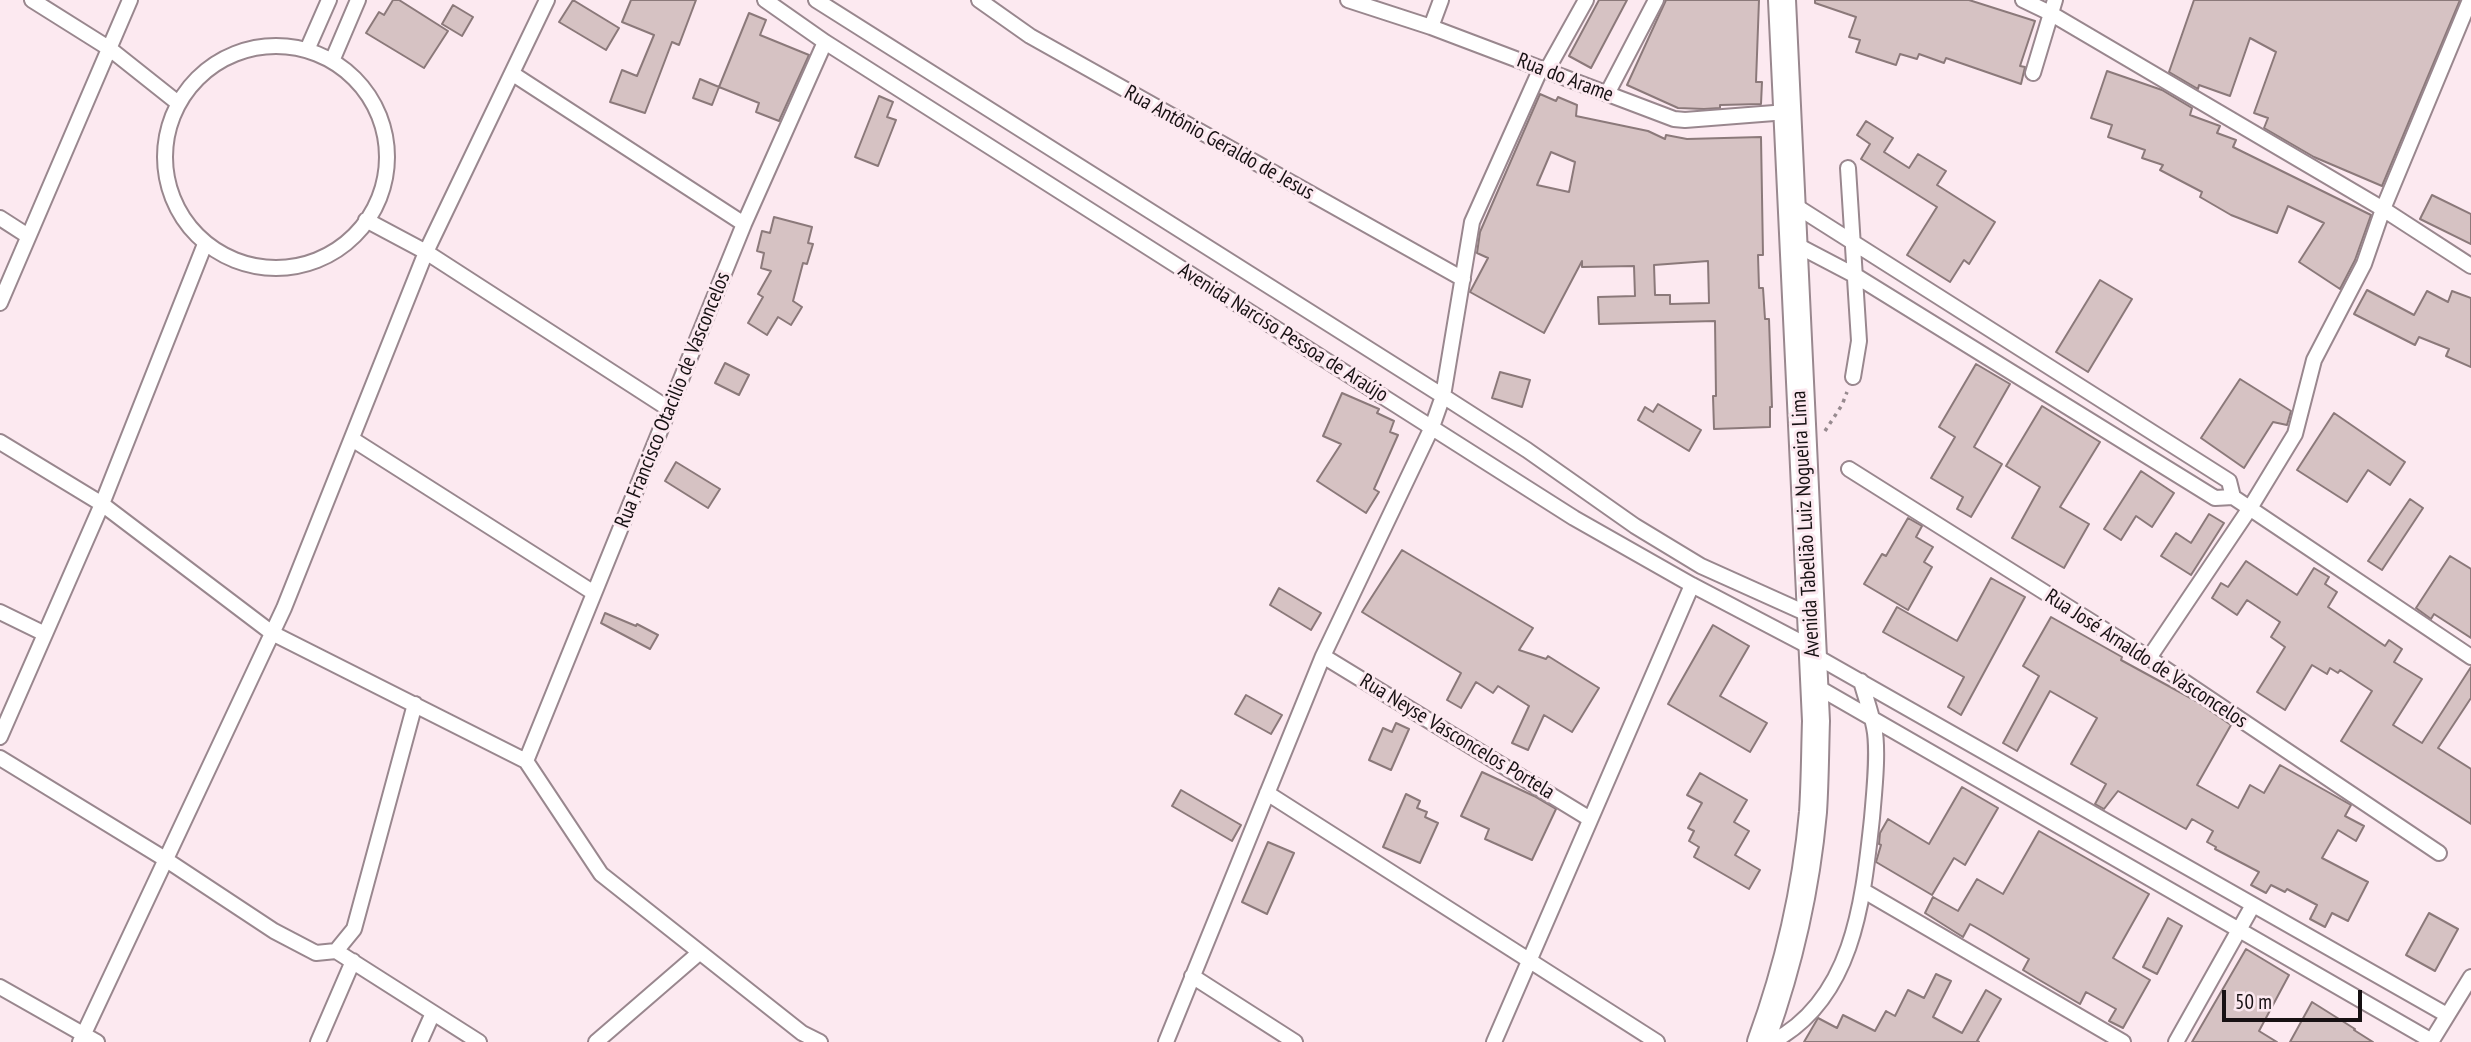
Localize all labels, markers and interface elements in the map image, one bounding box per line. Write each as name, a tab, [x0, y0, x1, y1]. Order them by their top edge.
street label: Rua do Arame	[1513, 48, 1617, 108]
street label: Rua Antônio Geraldo de Jesus	[1120, 80, 1318, 206]
street label: Avenida Narciso Pessoa de Araújo	[1173, 258, 1393, 408]
street label: Rua Francisco Otacilio de Vasconcelos	[610, 269, 736, 531]
street label: Avenida Tabelião Luiz Nogueira Lima	[1786, 390, 1826, 658]
street label: Rua José Arnaldo de Vasconcelos	[2040, 584, 2252, 734]
street label: Rua Neyse Vasconcelos Portela	[1355, 669, 1559, 805]
scale bar	[2226, 976, 2366, 1020]
text: 50 m	[2235, 988, 2272, 1015]

